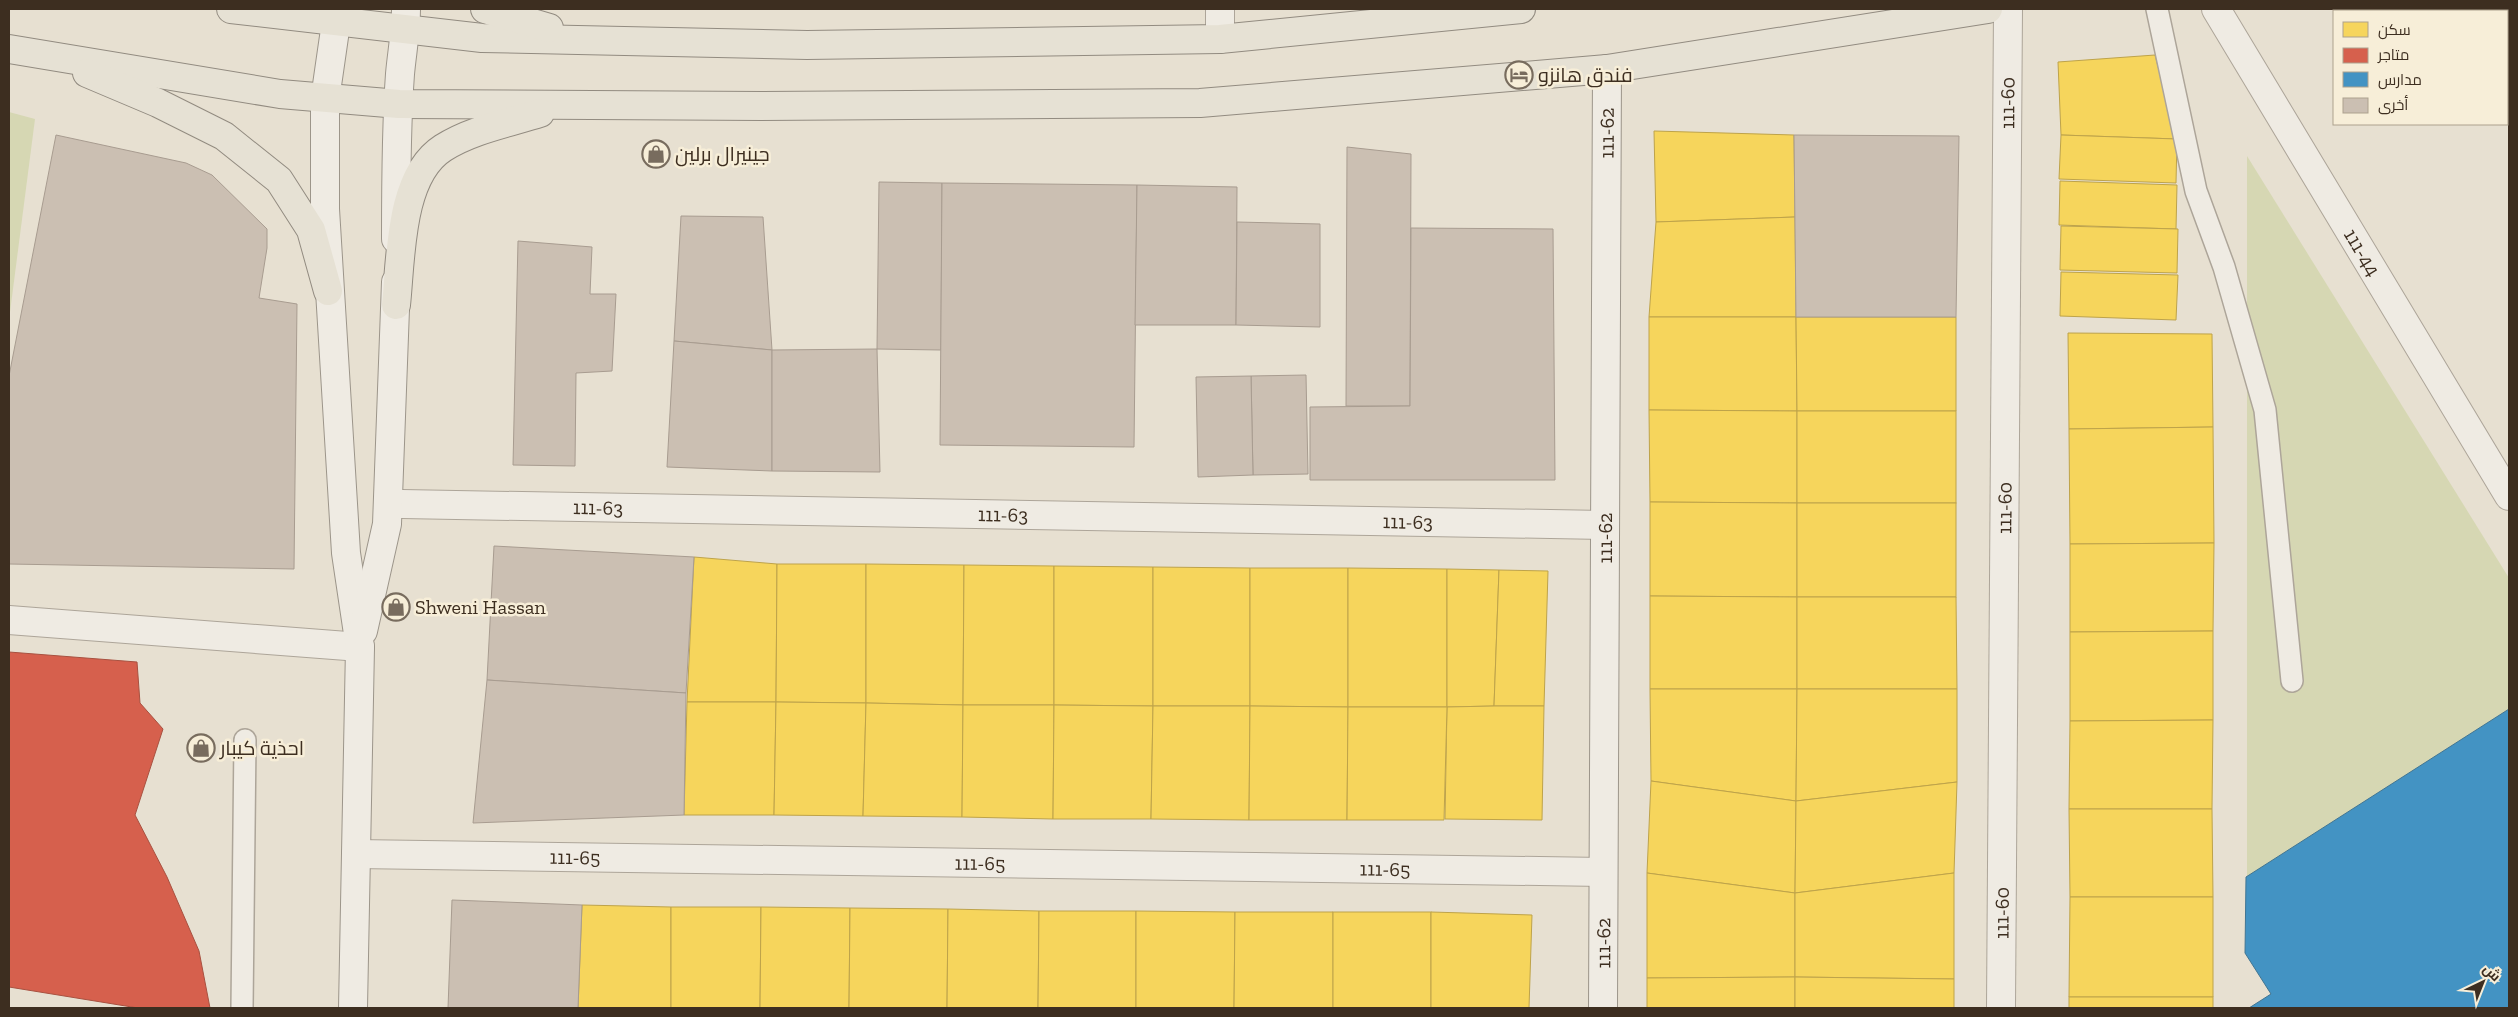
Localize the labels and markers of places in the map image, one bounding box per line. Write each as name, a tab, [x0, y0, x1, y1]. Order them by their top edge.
hotel icon: فندق هانزو	[1504, 60, 1534, 90]
place label: فندق هانزو	[1538, 63, 1633, 88]
shop icon: جينيرال برلين	[641, 139, 671, 169]
place label: جينيرال برلين	[675, 142, 770, 167]
shop icon: Shweni Hassan	[381, 592, 411, 622]
place label: Shweni Hassan	[415, 595, 546, 619]
shop icon: احذية كيبار	[186, 733, 216, 763]
place label: احذية كيبار	[219, 736, 304, 760]

